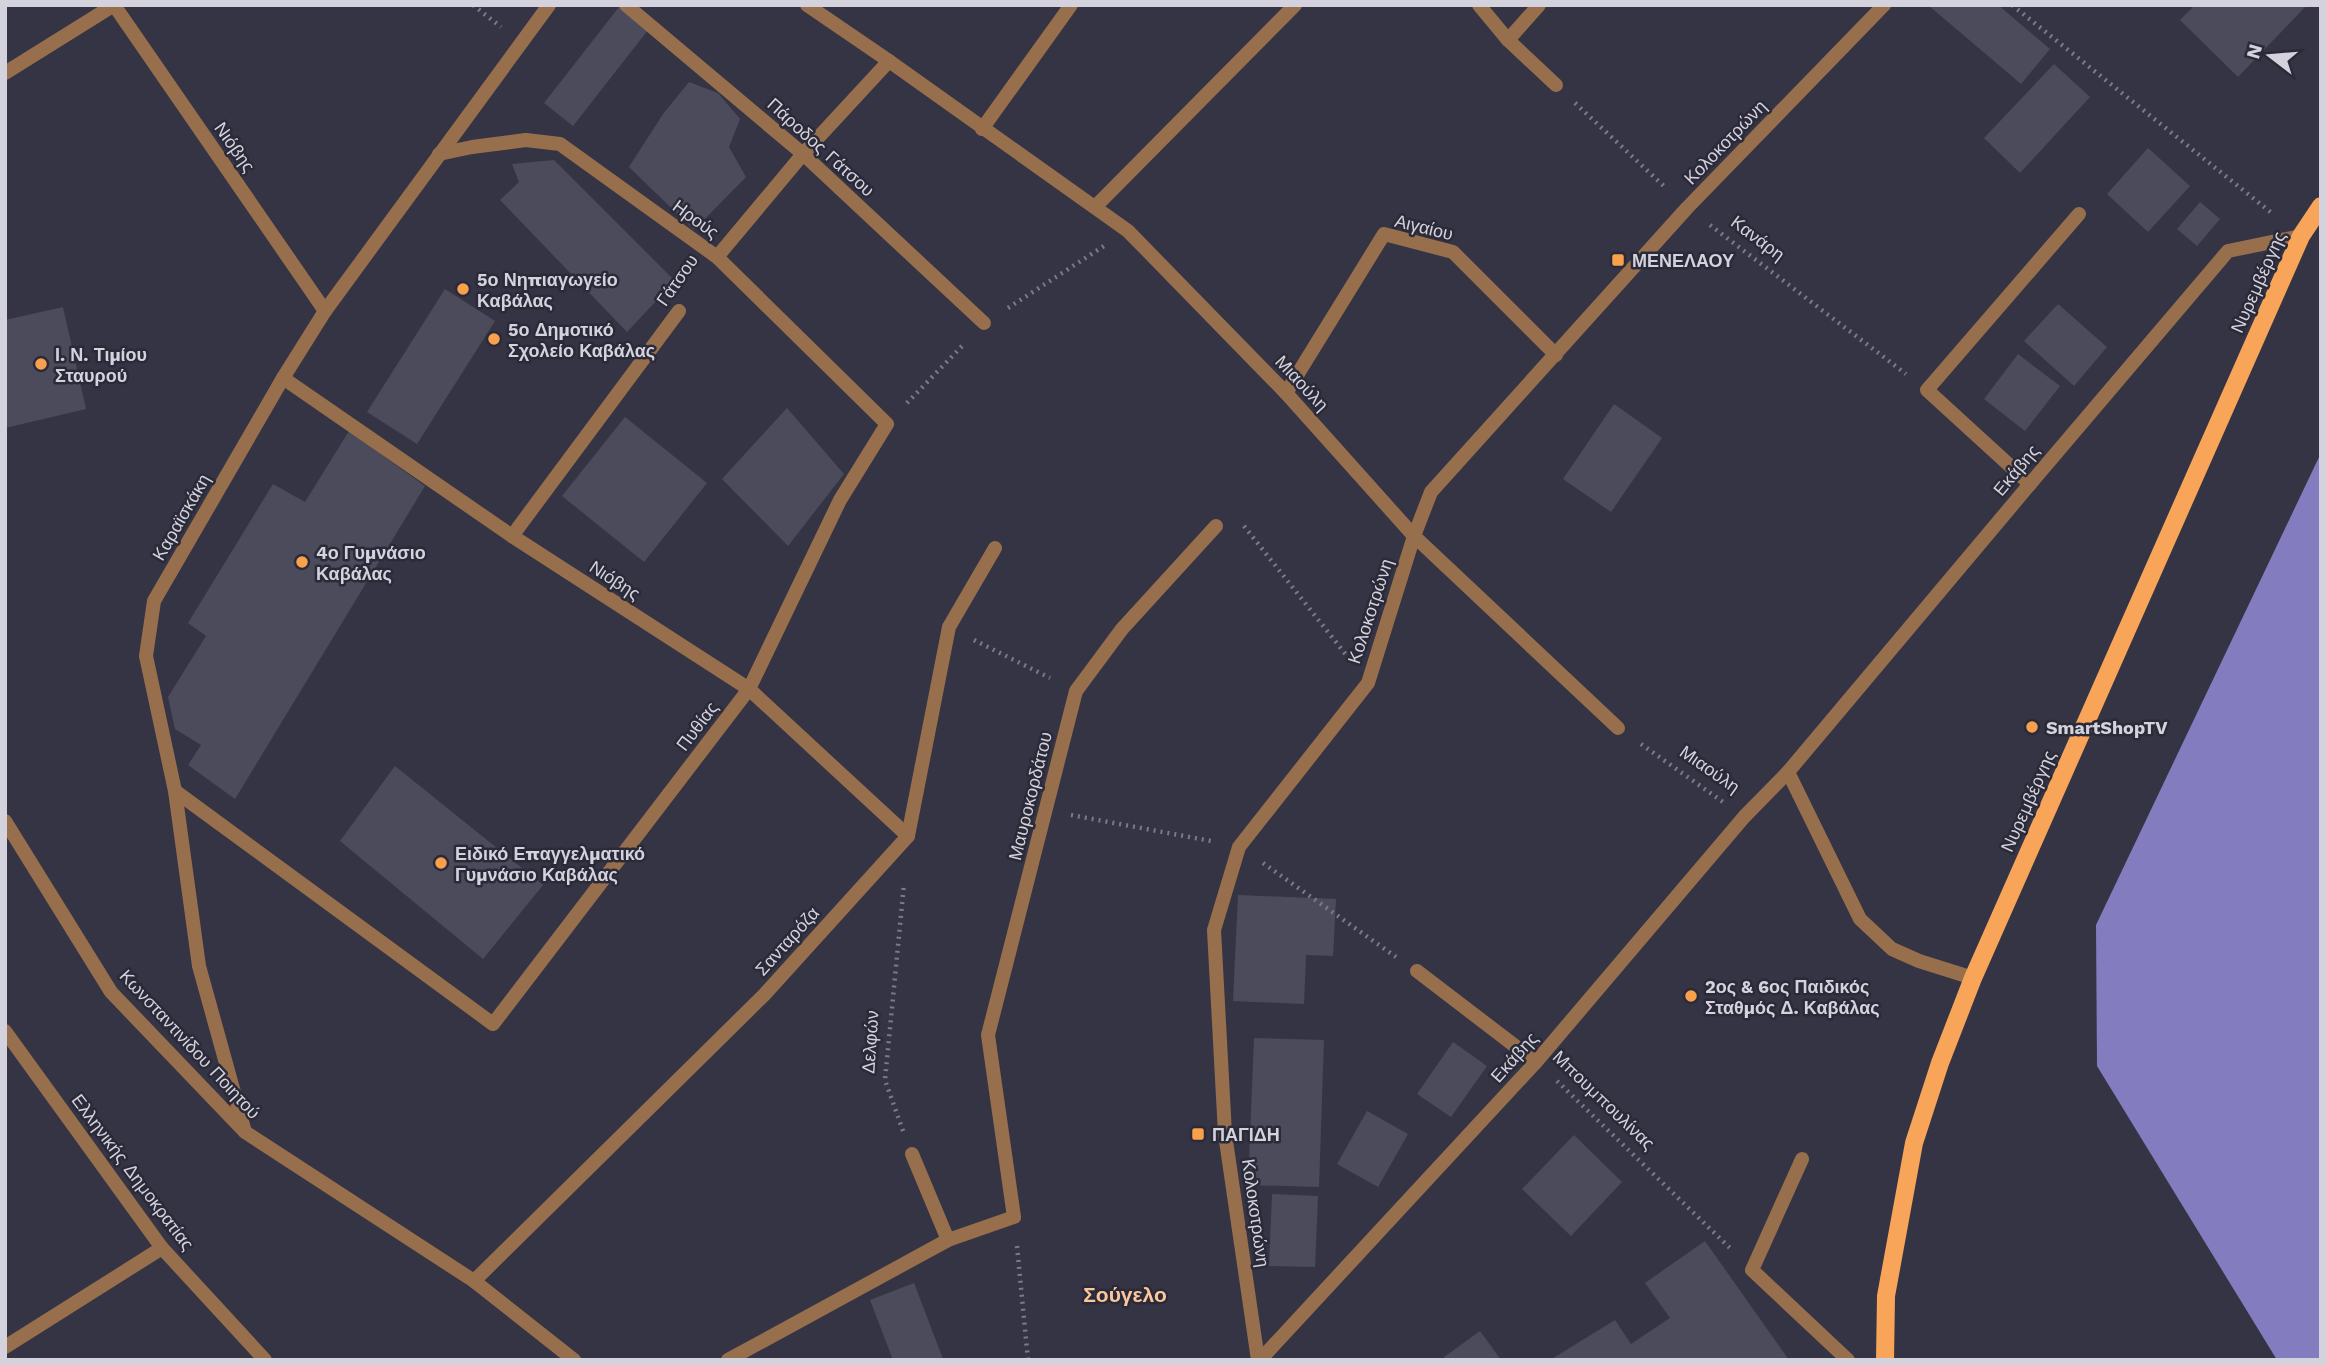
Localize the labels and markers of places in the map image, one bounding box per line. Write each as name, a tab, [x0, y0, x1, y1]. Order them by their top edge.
place label: ΜΕΝΕΛΑΟΥ	[1632, 250, 1734, 271]
marker: ΜΕΝΕΛΑΟΥ	[1610, 252, 1626, 268]
place label: 5ο Νηπιαγωγείο Καβάλας	[477, 269, 618, 311]
marker: 5ο Νηπιαγωγείο Καβάλας	[455, 281, 471, 297]
place label: 5ο Δημοτικό Σχολείο Καβάλας	[508, 319, 655, 361]
marker: 5ο Δημοτικό Σχολείο Καβάλας	[486, 331, 502, 347]
place label: Ι. Ν. Τιμίου Σταυρού	[55, 344, 147, 386]
marker: Ι. Ν. Τιμίου Σταυρού	[33, 356, 49, 372]
place label: 4ο Γυμνάσιο Καβάλας	[316, 542, 426, 584]
marker: 4ο Γυμνάσιο Καβάλας	[294, 554, 310, 570]
place label: SmartShopTV	[2046, 717, 2168, 738]
marker: SmartShopTV	[2024, 719, 2040, 735]
place label: Ειδικό Επαγγελματικό Γυμνάσιο Καβάλας	[455, 843, 645, 885]
marker: Ειδικό Επαγγελματικό Γυμνάσιο Καβάλας	[433, 855, 449, 871]
place label: 2ος & 6ος Παιδικός Σταθμός Δ. Καβάλας	[1705, 976, 1880, 1018]
marker: 2ος & 6ος Παιδικός Σταθμός Δ. Καβάλας	[1683, 988, 1699, 1004]
place label: ΠΑΓΙΔΗ	[1212, 1124, 1280, 1145]
marker: ΠΑΓΙΔΗ	[1190, 1126, 1206, 1142]

